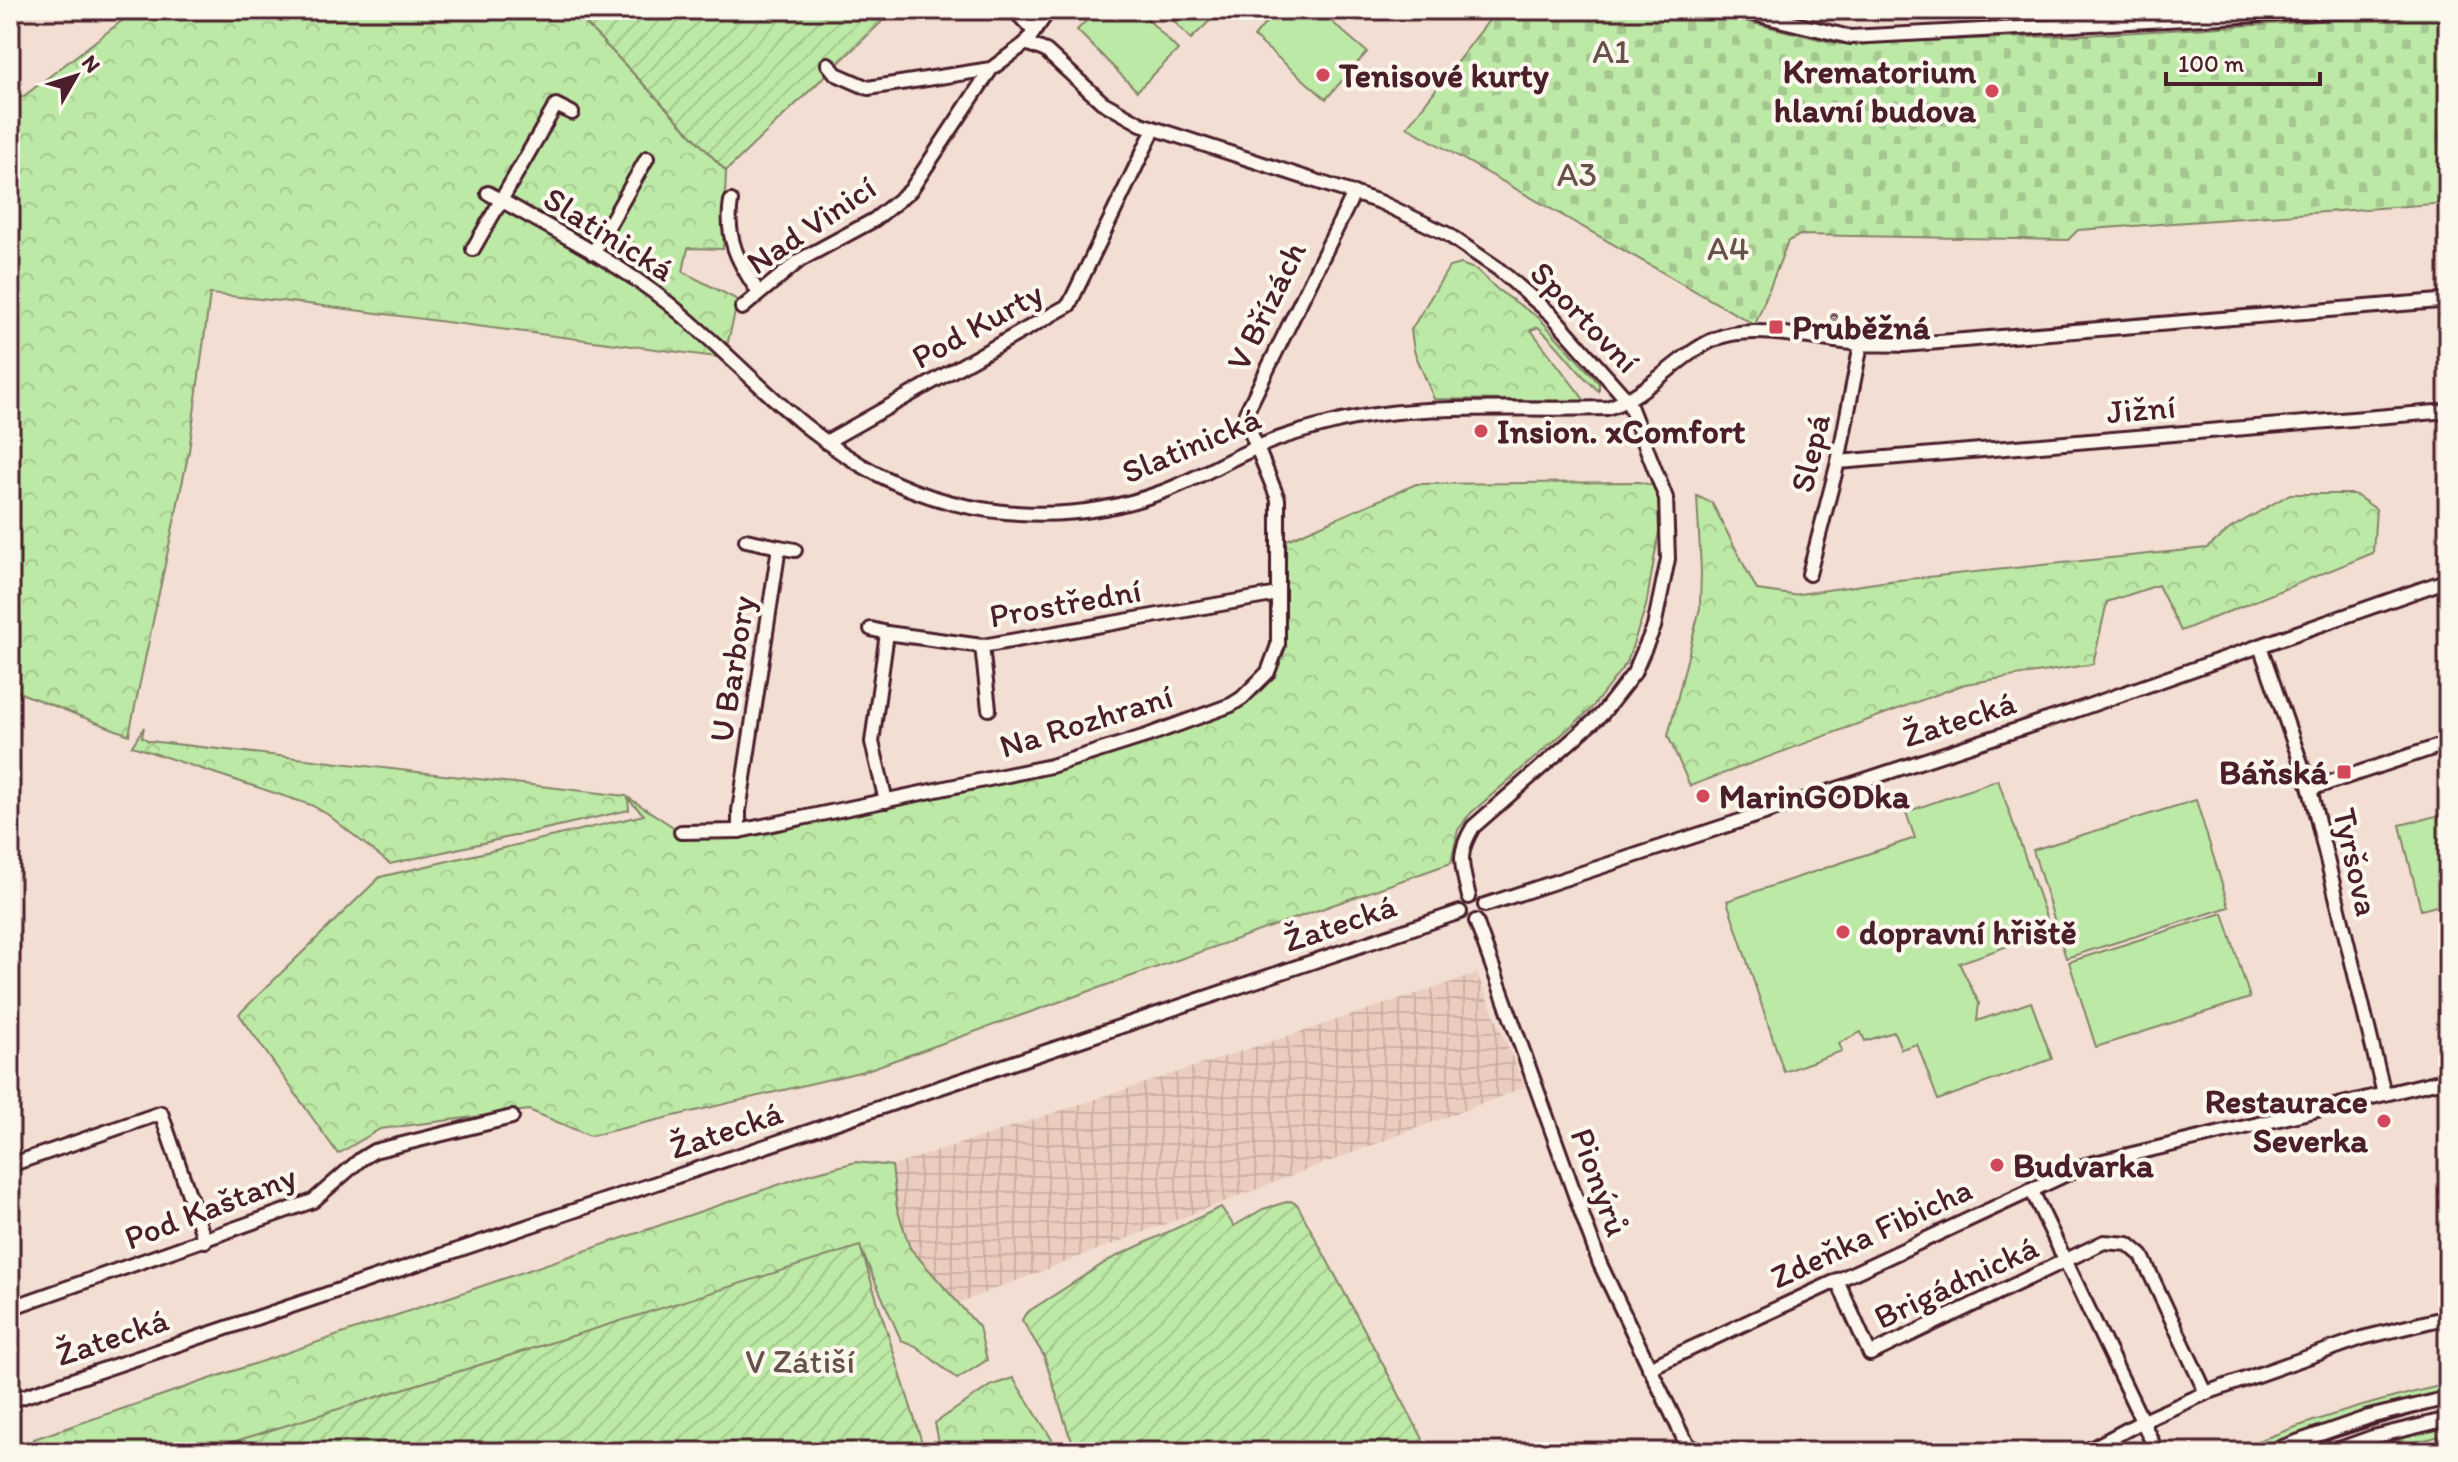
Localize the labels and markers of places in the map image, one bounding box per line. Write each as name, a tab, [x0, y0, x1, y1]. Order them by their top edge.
place label: Krematorium hlavní budova	[1774, 51, 1977, 131]
place label: Tenisové kurty	[1338, 55, 1550, 96]
marker: Tenisové kurty	[1314, 66, 1332, 84]
marker: Krematorium hlavní budova	[1983, 82, 2001, 100]
place label: Průběžná	[1792, 307, 1930, 348]
marker: Průběžná	[1767, 318, 1785, 336]
place label: Insion. xComfort	[1497, 411, 1745, 452]
marker: Insion. xComfort	[1472, 422, 1490, 440]
place label: Báňská	[2219, 752, 2328, 793]
marker: Báňská	[2335, 763, 2353, 781]
place label: MarinGODka	[1719, 776, 1910, 817]
marker: MarinGODka	[1694, 787, 1712, 805]
place label: dopravní hřiště	[1859, 912, 2077, 953]
marker: dopravní hřiště	[1834, 923, 1852, 941]
place label: Restaurace Severka	[2205, 1081, 2368, 1161]
marker: Restaurace Severka	[2375, 1112, 2393, 1130]
place label: Budvarka	[2013, 1145, 2154, 1186]
marker: Budvarka	[1988, 1156, 2006, 1174]

